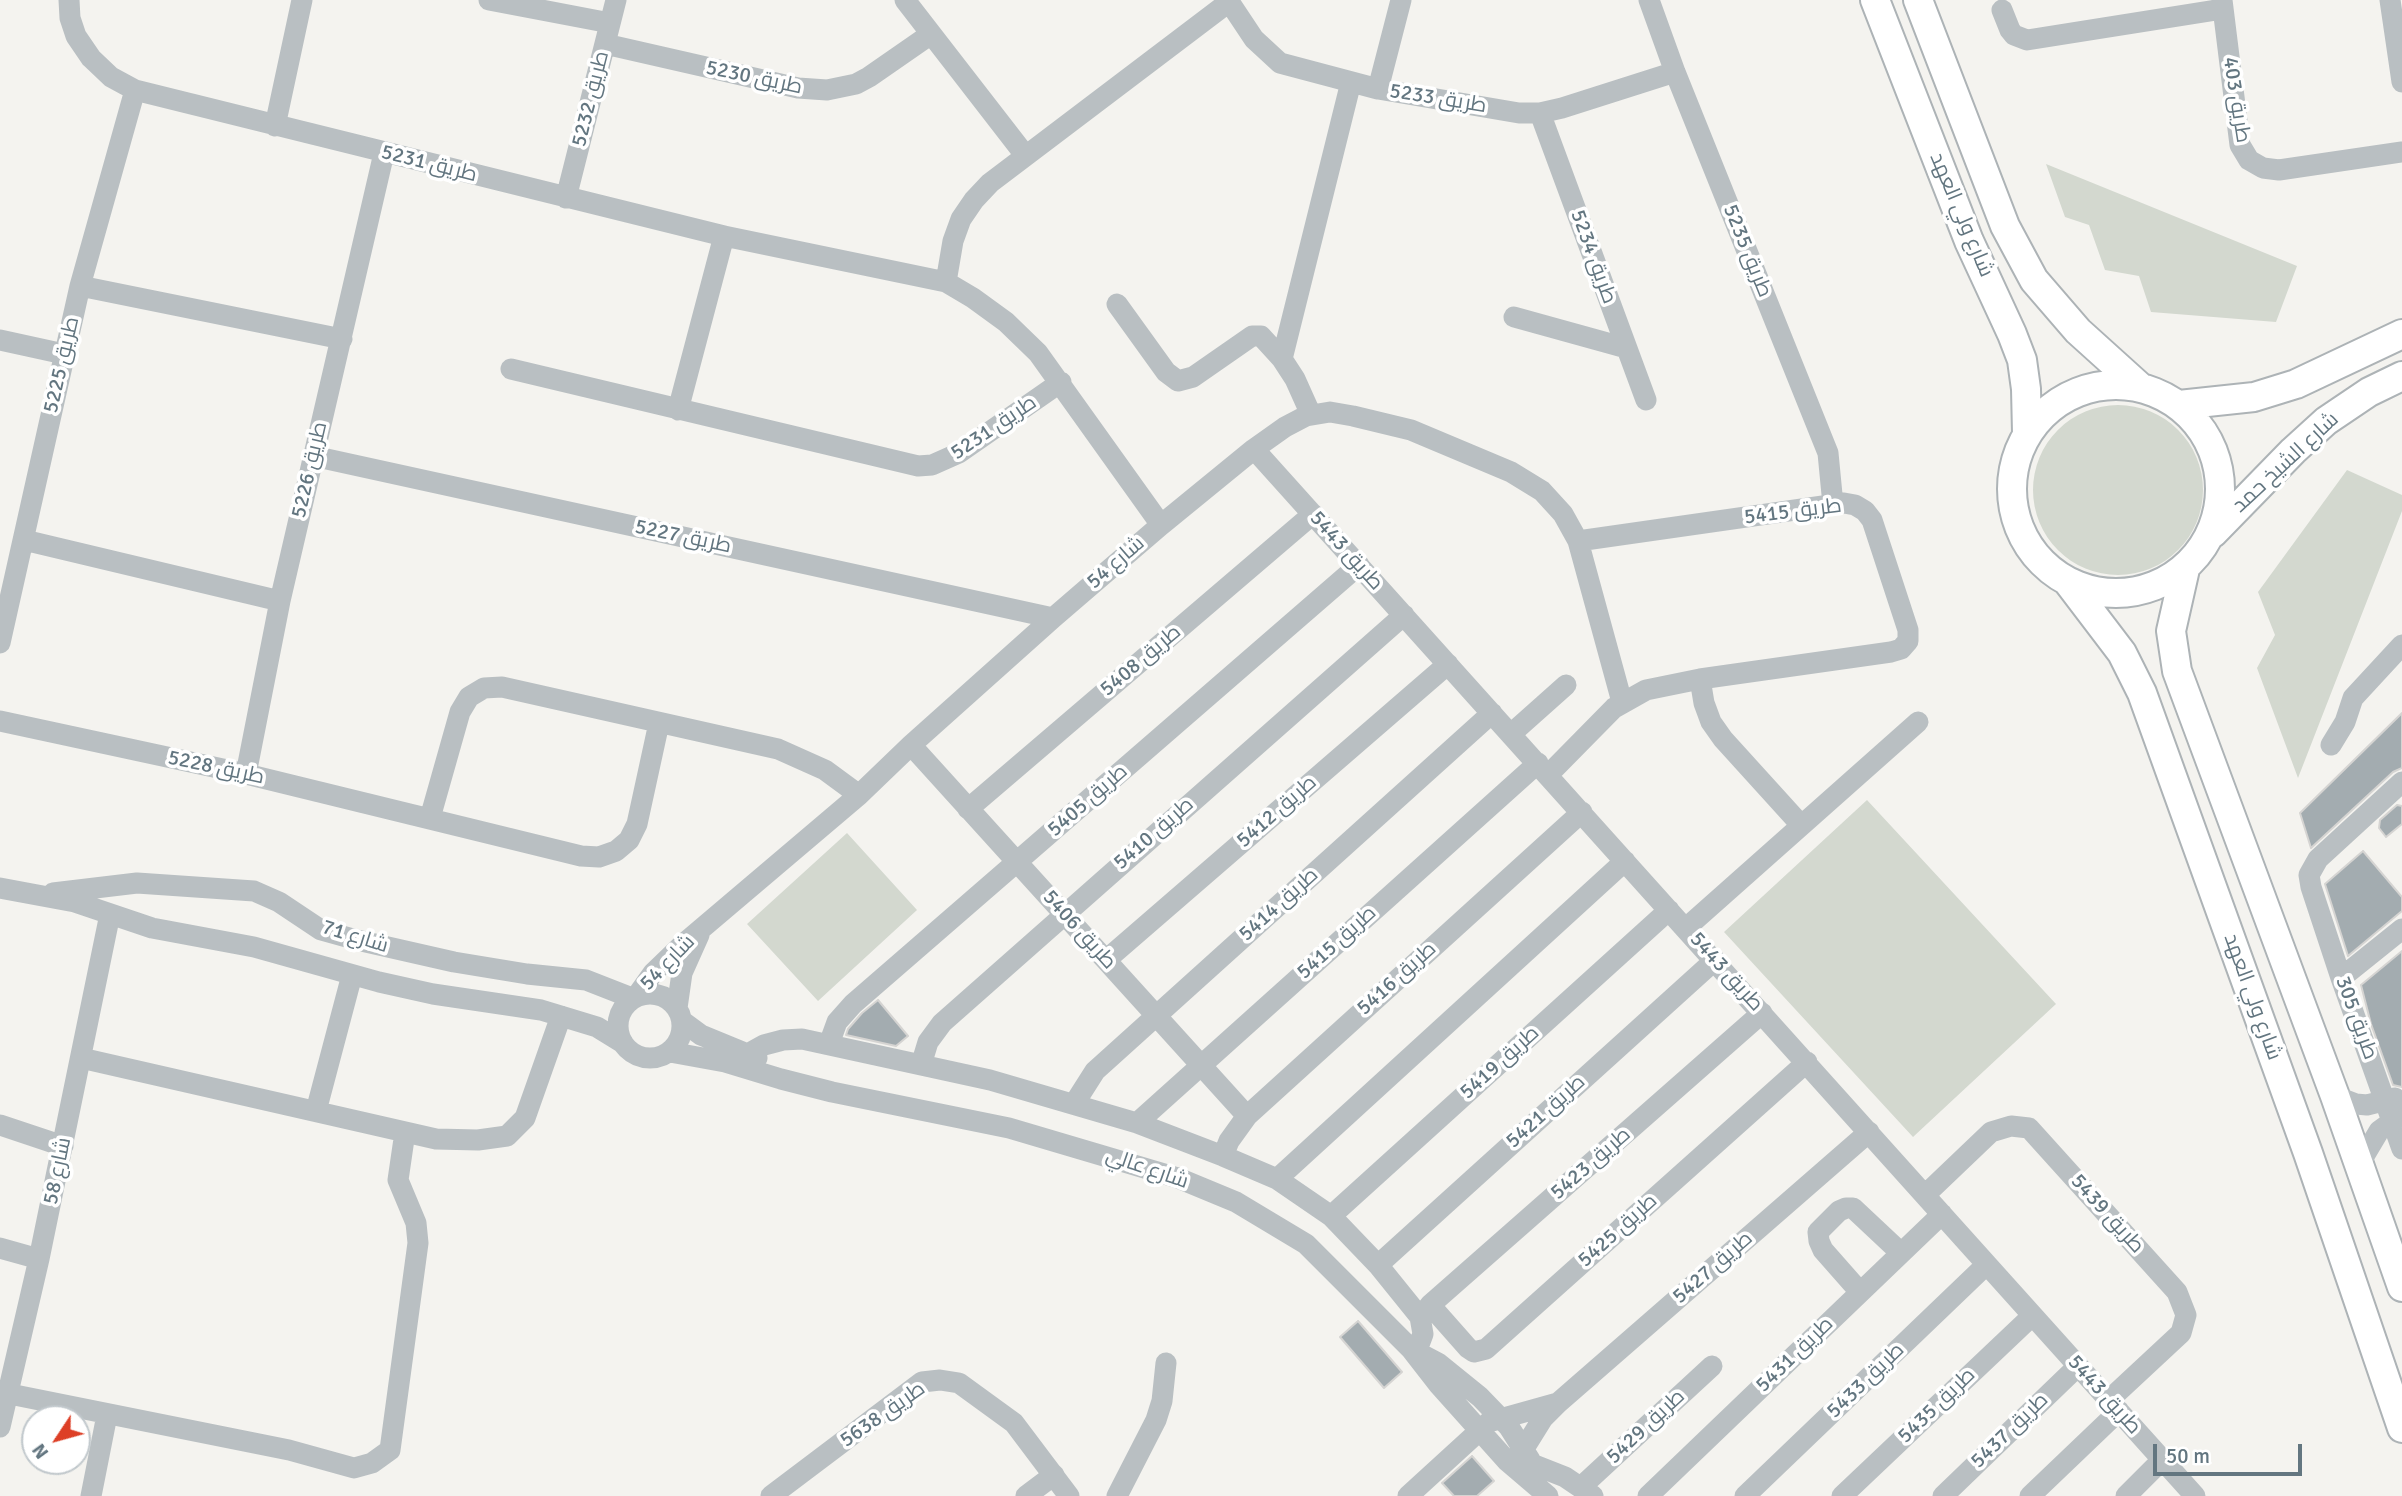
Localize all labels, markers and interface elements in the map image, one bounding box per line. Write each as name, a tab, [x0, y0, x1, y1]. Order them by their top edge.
street label: طريق 5232	[567, 48, 615, 150]
street label: طريق 5230	[703, 55, 805, 101]
street label: طريق 403	[2217, 55, 2255, 145]
street label: طريق 5233	[1388, 79, 1488, 119]
street label: طريق 5231	[378, 140, 480, 188]
street label: شارع ولي العهد	[1923, 149, 1999, 281]
street label: طريق 5235	[1717, 201, 1777, 301]
street label: طريق 5234	[1564, 207, 1622, 307]
street label: طريق 5225	[39, 314, 85, 416]
street label: طريق 5231	[946, 390, 1042, 466]
street label: شارع الشيخ حمد	[2228, 407, 2344, 519]
street label: طريق 5226	[287, 419, 333, 521]
street label: طريق 5415	[1743, 494, 1843, 530]
street label: طريق 5443	[1304, 506, 1388, 596]
street label: طريق 5227	[632, 514, 734, 560]
street label: شارع 54	[1082, 531, 1150, 595]
street label: طريق 5408	[1095, 620, 1187, 702]
street label: طريق 5228	[165, 745, 267, 791]
street label: طريق 5405	[1043, 759, 1133, 843]
street label: طريق 5412	[1232, 770, 1322, 854]
street label: طريق 5410	[1109, 792, 1199, 876]
street label: طريق 5414	[1234, 863, 1324, 947]
street label: طريق 5406	[1037, 885, 1121, 975]
street label: طريق 5415	[1292, 901, 1382, 985]
street label: شارع 71	[319, 915, 391, 959]
street label: طريق 5443	[1684, 927, 1768, 1017]
street label: شارع 54	[635, 930, 701, 996]
street label: شارع ولي العهد	[2217, 930, 2287, 1064]
street label: طريق 5416	[1352, 937, 1442, 1021]
street label: طريق 305	[2329, 973, 2383, 1063]
street label: طريق 5419	[1455, 1021, 1545, 1105]
street label: طريق 5421	[1501, 1070, 1591, 1154]
street label: طريق 5423	[1546, 1122, 1636, 1206]
street label: شارع 58	[39, 1135, 77, 1207]
street label: شارع عالي	[1103, 1143, 1191, 1195]
street label: طريق 5439	[2065, 1169, 2149, 1259]
street label: طريق 5425	[1573, 1189, 1663, 1273]
street label: طريق 5427	[1668, 1226, 1758, 1310]
street label: طريق 5431	[1751, 1312, 1839, 1398]
street label: طريق 5433	[1822, 1338, 1910, 1424]
street label: طريق 5443	[2062, 1350, 2146, 1440]
street label: طريق 5435	[1893, 1363, 1981, 1449]
street label: طريق 5638	[836, 1377, 930, 1453]
street label: طريق 5429	[1602, 1384, 1690, 1470]
street label: طريق 5437	[1966, 1388, 2054, 1474]
north arrow	[21, 1405, 91, 1475]
scale bar	[2157, 1430, 2306, 1474]
text: N	[27, 1439, 54, 1464]
text: 50 m	[2166, 1443, 2210, 1469]

